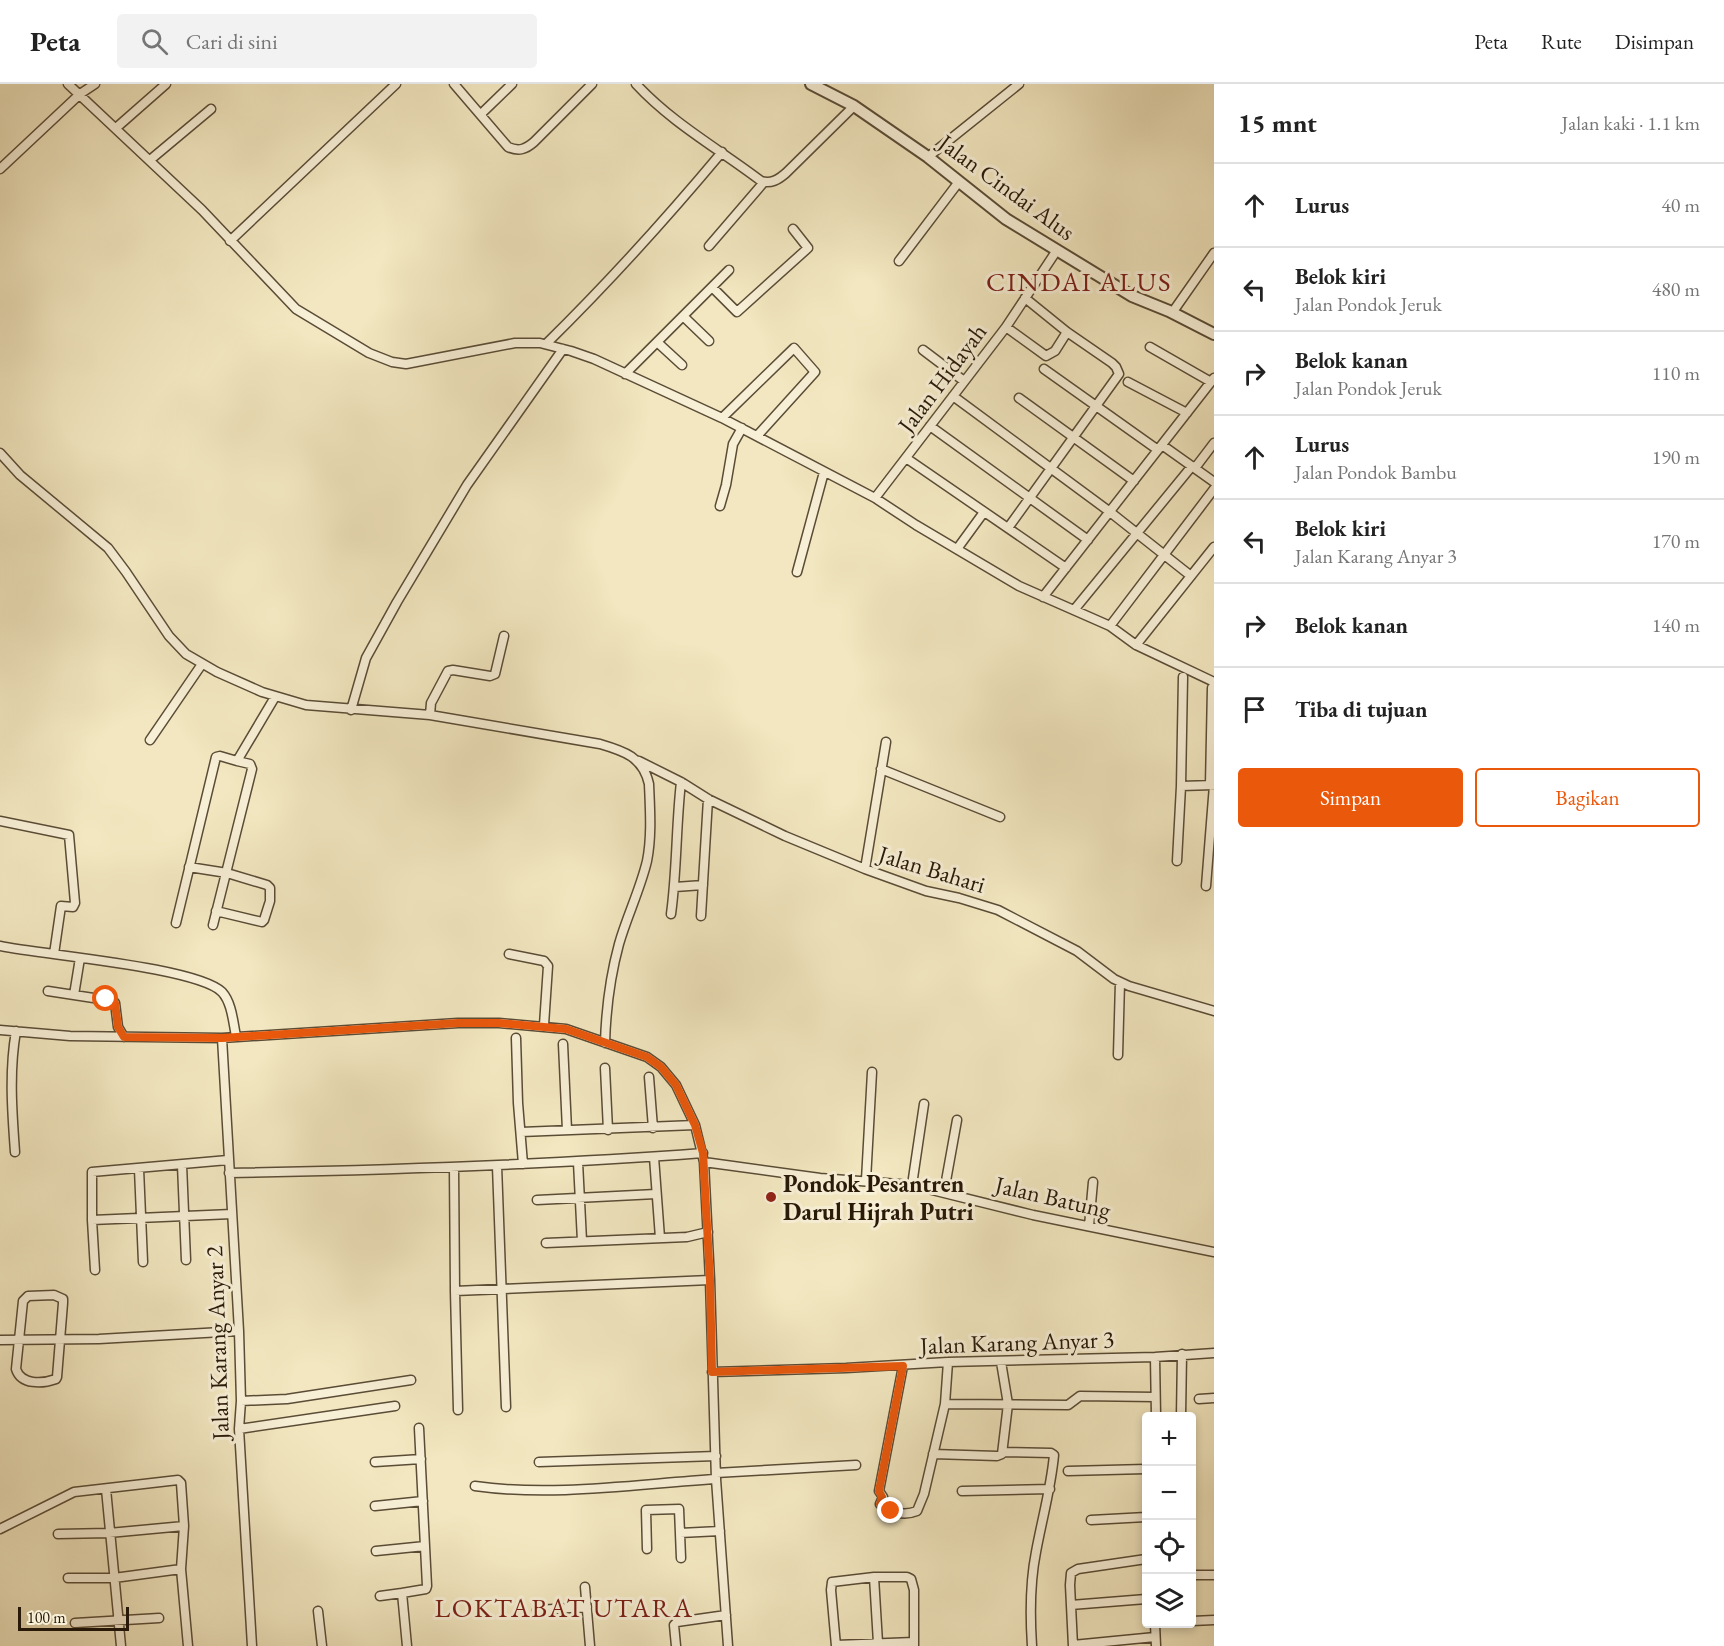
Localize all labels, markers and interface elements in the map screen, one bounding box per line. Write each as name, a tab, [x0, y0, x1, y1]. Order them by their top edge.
search box	[117, 14, 537, 68]
text: Peta	[30, 23, 81, 59]
icon: search	[138, 25, 171, 58]
text: Cari di sini	[186, 27, 278, 56]
text: Peta	[1474, 28, 1508, 55]
text: Rute	[1541, 28, 1582, 55]
text: Disimpan	[1615, 28, 1694, 55]
text: 15 mnt	[1238, 106, 1317, 140]
text: Jalan kaki · 1.1 km	[1562, 110, 1700, 136]
street label: Jalan Cindai Alus	[931, 126, 1081, 247]
icon: ahead	[1238, 189, 1271, 222]
text: Lurus	[1295, 191, 1349, 220]
text: 40 m	[1661, 192, 1700, 218]
text: Belok kiri	[1295, 262, 1386, 291]
district label: CINDAI ALUS	[986, 264, 1172, 299]
icon: left	[1238, 273, 1271, 306]
text: 480 m	[1652, 276, 1700, 302]
text: Jalan Pondok Jeruk	[1295, 291, 1442, 317]
street label: Jalan Hidayah	[889, 317, 993, 441]
text: Belok kanan	[1295, 346, 1408, 375]
icon: right	[1238, 357, 1271, 390]
text: 110 m	[1652, 360, 1700, 386]
text: Jalan Pondok Jeruk	[1295, 375, 1442, 401]
text: Lurus	[1295, 430, 1349, 459]
icon: ahead	[1238, 441, 1271, 474]
text: 190 m	[1652, 444, 1700, 470]
text: Jalan Pondok Bambu	[1295, 459, 1457, 485]
text: Belok kiri	[1295, 514, 1386, 543]
icon: left	[1238, 525, 1271, 558]
text: 170 m	[1652, 528, 1700, 554]
text: Jalan Karang Anyar 3	[1295, 543, 1457, 569]
icon: right	[1238, 609, 1271, 642]
text: Belok kanan	[1295, 611, 1408, 640]
text: 140 m	[1652, 612, 1700, 638]
icon: arrive	[1238, 693, 1271, 726]
text: Tiba di tujuan	[1295, 695, 1427, 724]
button: Simpan	[1238, 768, 1463, 827]
button: Bagikan	[1475, 768, 1700, 827]
street label: Jalan Bahari	[873, 838, 989, 900]
route start	[92, 985, 118, 1011]
place label: Pondok Pesantren Darul Hijrah Putri	[783, 1168, 974, 1228]
street label: Jalan Batung	[990, 1168, 1114, 1225]
marker: Pondok Pesantren Darul Hijrah Putri	[764, 1190, 778, 1204]
street label: Jalan Karang Anyar 2	[198, 1245, 236, 1443]
street label: Jalan Karang Anyar 3	[917, 1323, 1115, 1361]
map controls	[1142, 1412, 1196, 1628]
button: +	[1142, 1412, 1196, 1466]
button: −	[1142, 1466, 1196, 1520]
route end	[877, 1497, 903, 1523]
button: locate	[1142, 1520, 1196, 1574]
button: layers	[1142, 1574, 1196, 1628]
district label: LOKTABAT UTARA	[434, 1590, 694, 1625]
scale bar	[18, 1604, 129, 1632]
text: 100 m	[27, 1607, 66, 1628]

